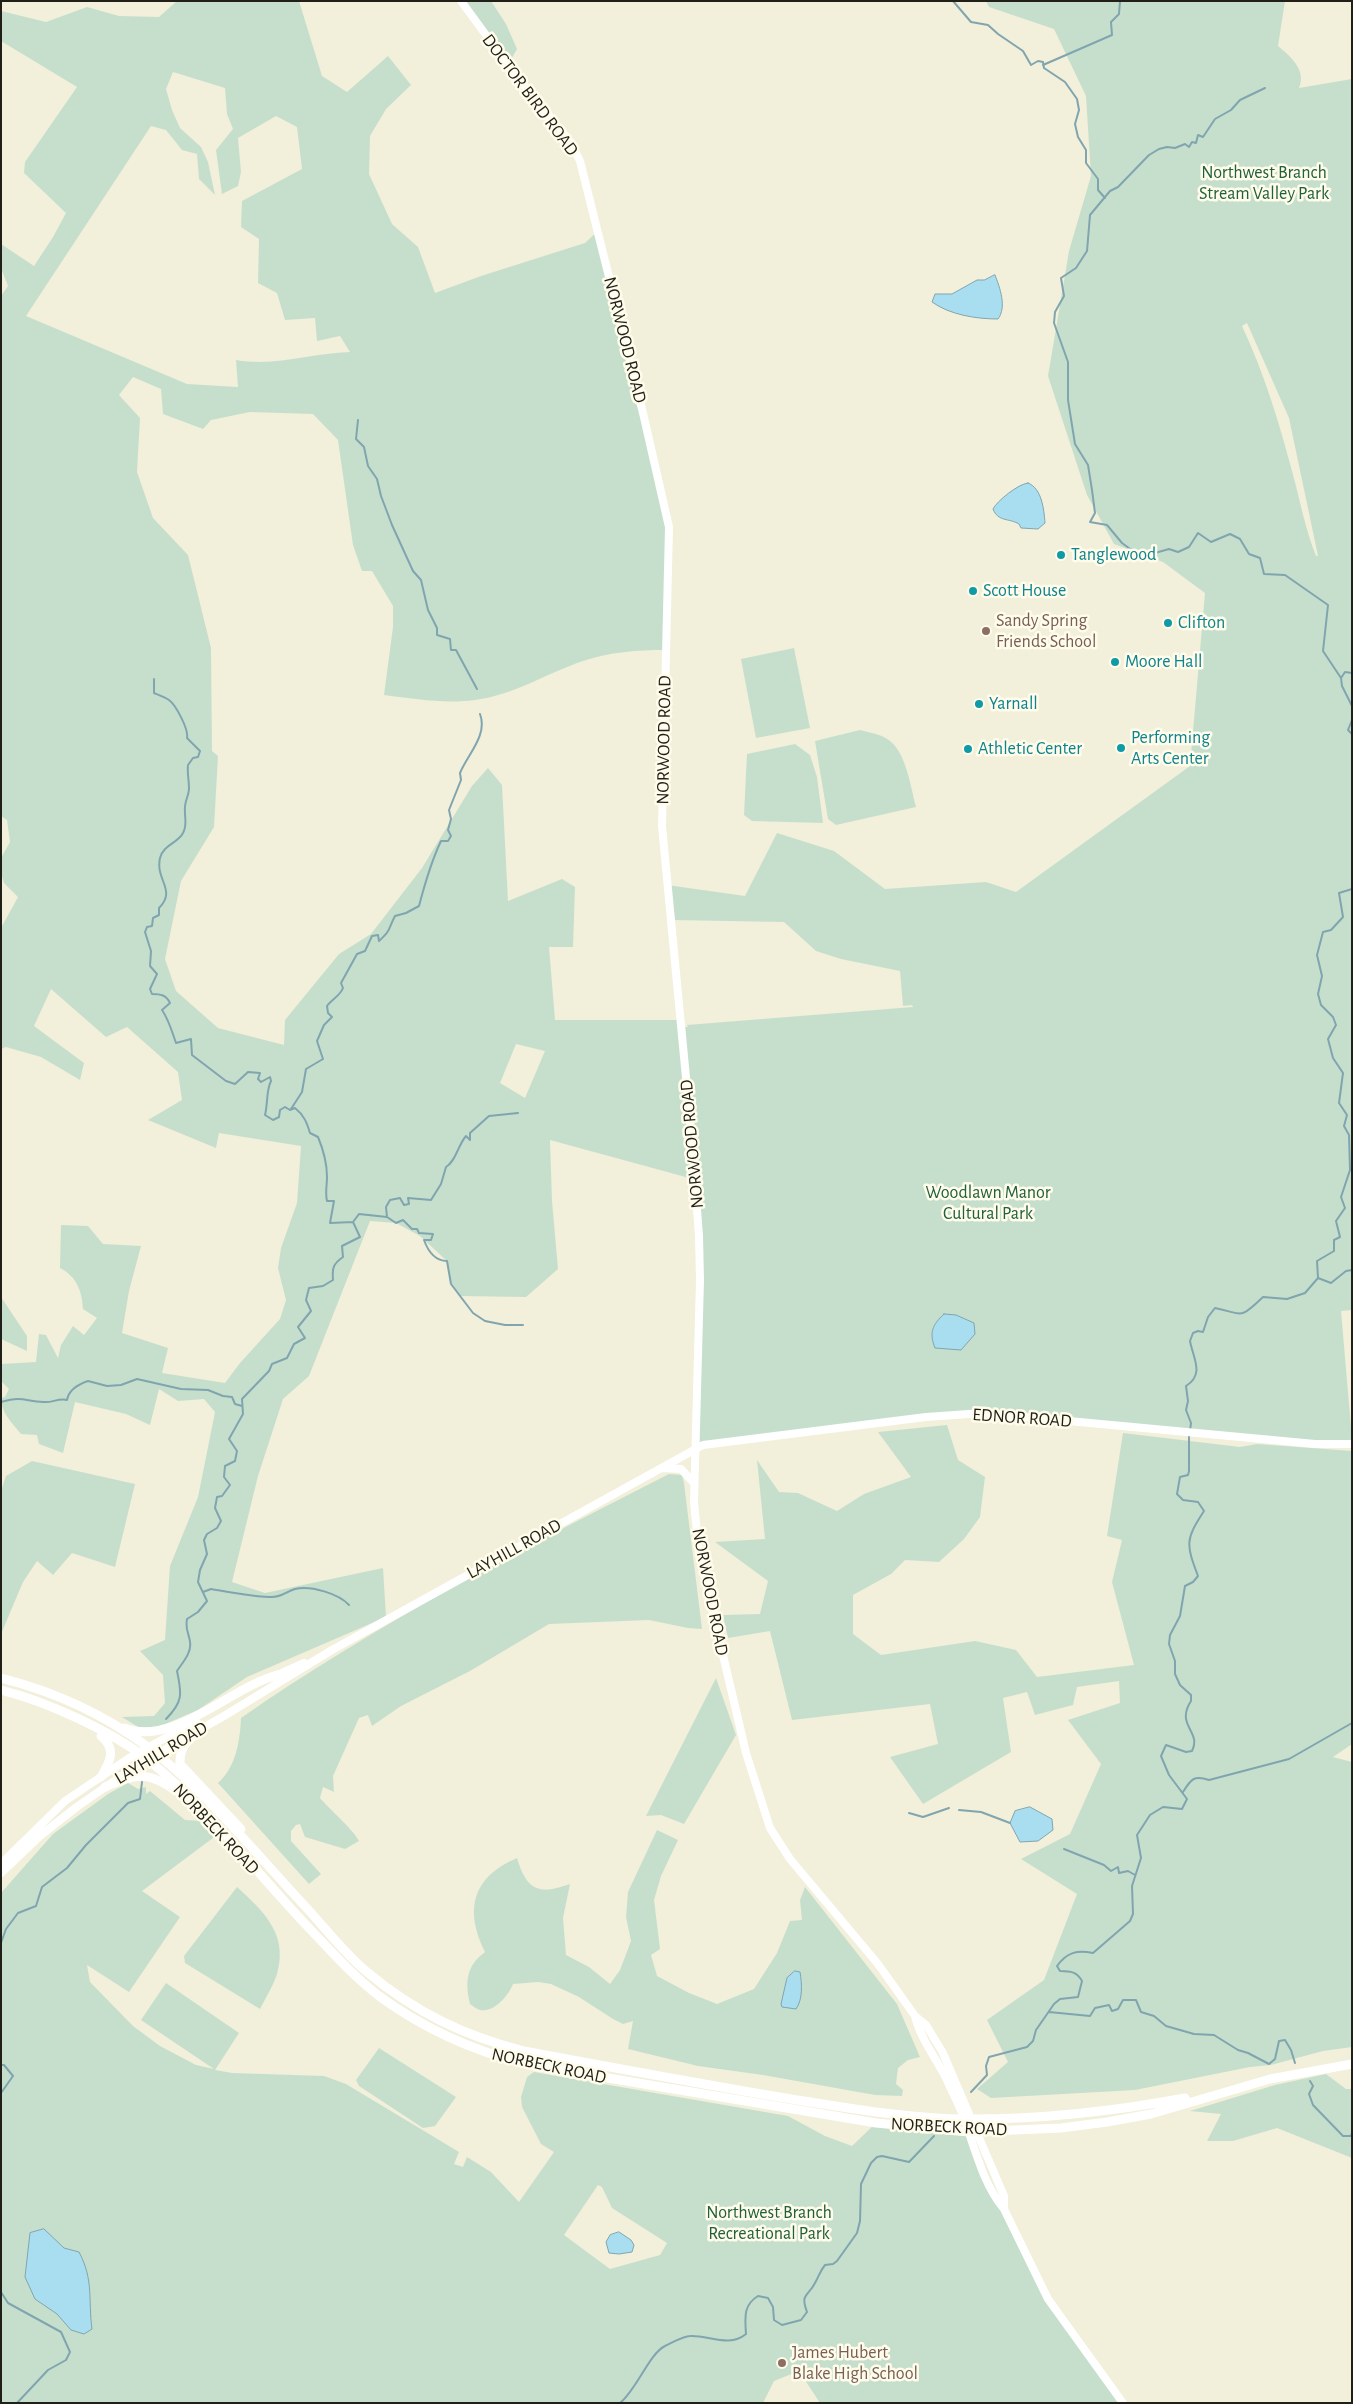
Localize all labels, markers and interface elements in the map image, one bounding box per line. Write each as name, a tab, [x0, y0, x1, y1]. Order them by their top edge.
street label: DOCTOR BIRD ROAD	[477, 30, 583, 160]
park label: Northwest Branch Stream Valley Park	[1199, 162, 1329, 204]
street label: NORWOOD ROAD	[599, 275, 651, 405]
place label: Tanglewood	[1071, 544, 1156, 566]
marker: Tanglewood	[1055, 549, 1067, 561]
place label: Scott House	[983, 580, 1066, 602]
marker: Scott House	[967, 585, 979, 597]
place label: Sandy Spring Friends School	[996, 610, 1096, 652]
place label: Clifton	[1178, 612, 1225, 634]
marker: Clifton	[1162, 617, 1174, 629]
marker: Sandy Spring Friends School	[980, 625, 992, 637]
place label: Moore Hall	[1125, 651, 1203, 673]
marker: Moore Hall	[1109, 656, 1121, 668]
street label: NORWOOD ROAD	[652, 675, 676, 805]
place label: Yarnall	[989, 693, 1038, 715]
marker: Yarnall	[973, 698, 985, 710]
place label: Performing Arts Center	[1131, 727, 1210, 770]
place label: Athletic Center	[978, 738, 1082, 760]
marker: Performing Arts Center	[1115, 742, 1127, 754]
marker: Athletic Center	[962, 743, 974, 755]
street label: NORWOOD ROAD	[676, 1079, 708, 1209]
park label: Woodlawn Manor Cultural Park	[925, 1182, 1051, 1224]
street label: EDNOR ROAD	[972, 1404, 1072, 1432]
street label: LAYHILL ROAD	[463, 1514, 565, 1584]
street label: NORWOOD ROAD	[687, 1526, 733, 1658]
street label: LAYHILL ROAD	[111, 1717, 211, 1789]
street label: NORBECK ROAD	[168, 1779, 264, 1879]
street label: NORBECK ROAD	[490, 2043, 608, 2089]
street label: NORBECK ROAD	[890, 2113, 1008, 2141]
park label: Northwest Branch Recreational Park	[706, 2202, 832, 2244]
place label: James Hubert Blake High School	[792, 2342, 918, 2384]
marker: James Hubert Blake High School	[776, 2357, 788, 2369]

